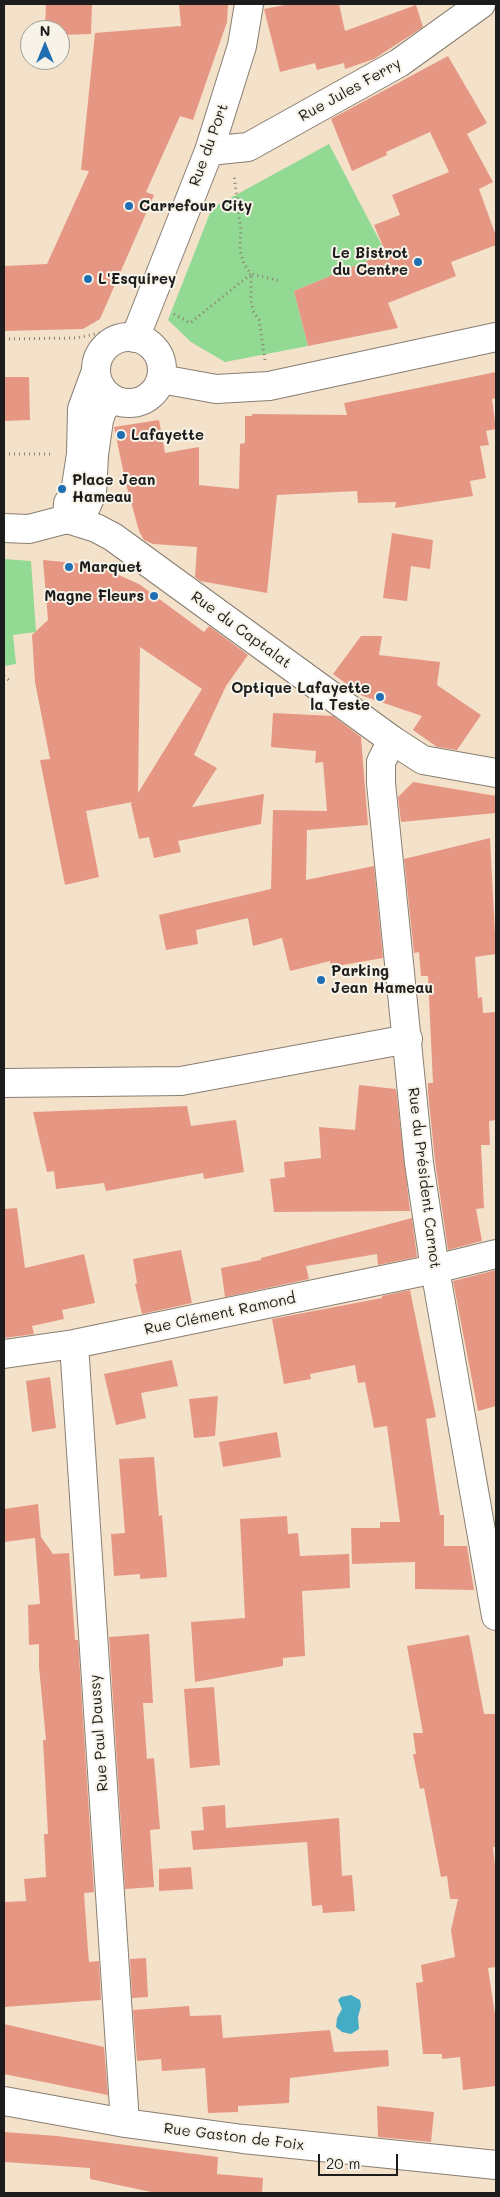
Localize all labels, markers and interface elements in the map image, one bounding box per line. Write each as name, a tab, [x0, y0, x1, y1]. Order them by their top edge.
north arrow	[20, 20, 70, 70]
text: N	[40, 21, 50, 40]
street label: Rue Jules Ferry	[296, 54, 404, 126]
street label: Rue du Port	[186, 101, 232, 189]
place label: Carrefour City	[139, 197, 252, 215]
marker: Carrefour City	[123, 200, 135, 212]
place label: Le Bistrot du Centre	[332, 244, 408, 279]
marker: Le Bistrot du Centre	[412, 256, 424, 268]
place label: L'Esquirey	[98, 270, 176, 288]
marker: L'Esquirey	[82, 273, 94, 285]
place label: Lafayette	[131, 426, 204, 444]
marker: Lafayette	[115, 429, 127, 441]
place label: Place Jean Hameau	[72, 471, 155, 506]
marker: Place Jean Hameau	[56, 483, 68, 495]
place label: Marquet	[79, 558, 142, 576]
marker: Marquet	[63, 561, 75, 573]
place label: Magne Fleurs	[44, 587, 144, 605]
street label: Rue du Captalat	[187, 588, 295, 672]
marker: Magne Fleurs	[148, 590, 160, 602]
place label: Optique Lafayette la Teste	[231, 679, 370, 714]
marker: Optique Lafayette la Teste	[374, 691, 386, 703]
place label: Parking Jean Hameau	[331, 962, 433, 997]
marker: Parking Jean Hameau	[315, 974, 327, 986]
street label: Rue du Président Carnot	[404, 1086, 444, 1270]
street label: Rue Clément Ramond	[143, 1289, 297, 1339]
street label: Rue Paul Daussy	[86, 1674, 112, 1792]
street label: Rue Gaston de Foix	[163, 2119, 305, 2155]
scale bar	[320, 2144, 400, 2176]
text: 20 m	[326, 2153, 360, 2173]

